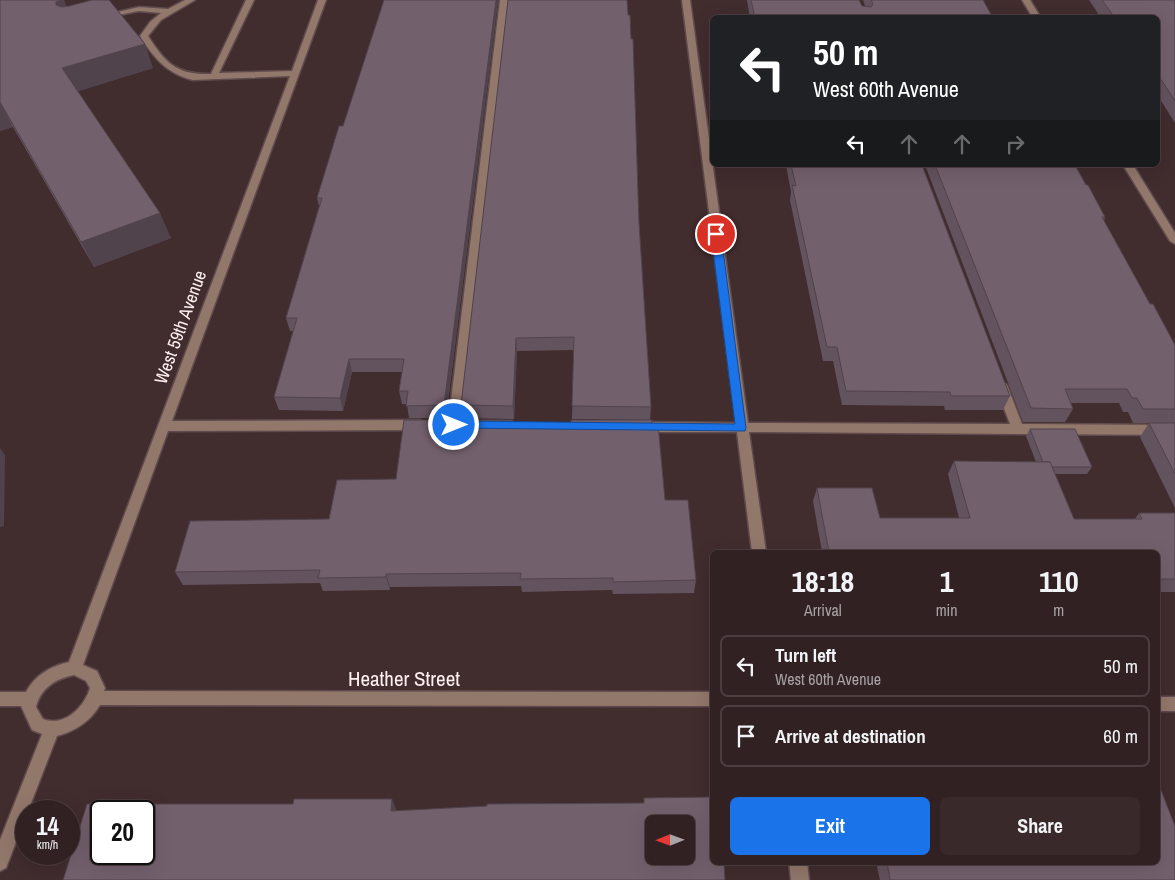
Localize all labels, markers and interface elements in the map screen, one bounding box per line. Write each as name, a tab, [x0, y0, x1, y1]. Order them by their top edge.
text: 50 m	[813, 29, 878, 76]
icon: left	[730, 35, 795, 100]
text: West 60th Avenue	[813, 74, 959, 104]
icon: left	[842, 130, 870, 158]
icon: ahead	[895, 130, 923, 158]
icon: ahead	[948, 130, 976, 158]
icon: right	[1001, 130, 1029, 158]
pin	[695, 213, 737, 255]
icon: arrive	[702, 220, 730, 248]
street label: West 59th Avenue	[148, 267, 212, 387]
position arrow	[427, 398, 479, 450]
text: 18:18	[791, 561, 854, 601]
text: 1	[940, 561, 953, 601]
text: 110	[1039, 561, 1079, 601]
text: Arrival	[804, 599, 842, 621]
text: min	[936, 599, 958, 621]
text: m	[1053, 599, 1064, 621]
text: Turn left	[775, 642, 836, 668]
icon: left	[732, 652, 760, 680]
text: 50 m	[1103, 653, 1138, 679]
street label: Heather Street	[348, 664, 460, 693]
text: West 60th Avenue	[775, 668, 881, 690]
icon: arrive	[732, 722, 760, 750]
text: Arrive at destination	[775, 723, 926, 749]
text: 60 m	[1103, 723, 1138, 749]
button: Exit	[730, 797, 930, 855]
button: Share	[940, 797, 1140, 855]
speed limit sign: 20	[90, 800, 155, 865]
text: 14	[36, 809, 59, 843]
north arrow	[645, 815, 695, 865]
map controls	[645, 815, 695, 865]
text: km/h	[37, 837, 58, 853]

